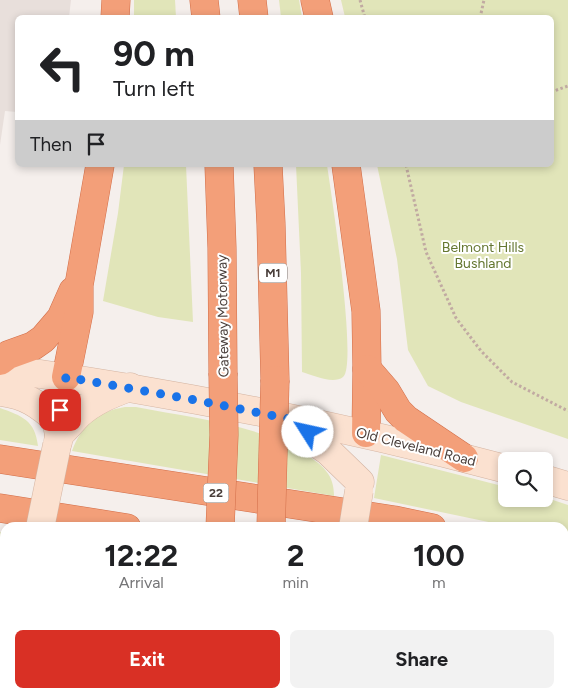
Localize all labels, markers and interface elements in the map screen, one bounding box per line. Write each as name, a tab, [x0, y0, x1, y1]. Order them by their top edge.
text: 90 m	[113, 33, 195, 75]
icon: left	[30, 35, 95, 100]
text: Turn left	[113, 75, 195, 102]
icon: arrive	[82, 130, 110, 158]
text: Then	[30, 133, 72, 156]
park label: Belmont Hills Bushland	[442, 239, 524, 272]
street label: Gateway Motorway	[213, 254, 233, 377]
road number: M1	[259, 264, 287, 282]
pin	[39, 389, 81, 431]
icon: arrive	[46, 396, 74, 424]
position arrow	[281, 405, 333, 457]
street label: Old Cleveland Road	[354, 424, 478, 470]
map controls	[498, 452, 553, 507]
button: search	[498, 452, 553, 507]
road number: 22	[204, 483, 228, 502]
text: 12:22	[104, 537, 178, 574]
text: 2	[287, 537, 304, 574]
text: 100	[413, 537, 465, 574]
text: Arrival	[119, 573, 164, 592]
text: min	[283, 573, 309, 592]
text: m	[432, 573, 446, 592]
button: Exit	[15, 630, 280, 688]
button: Share	[290, 630, 554, 688]

